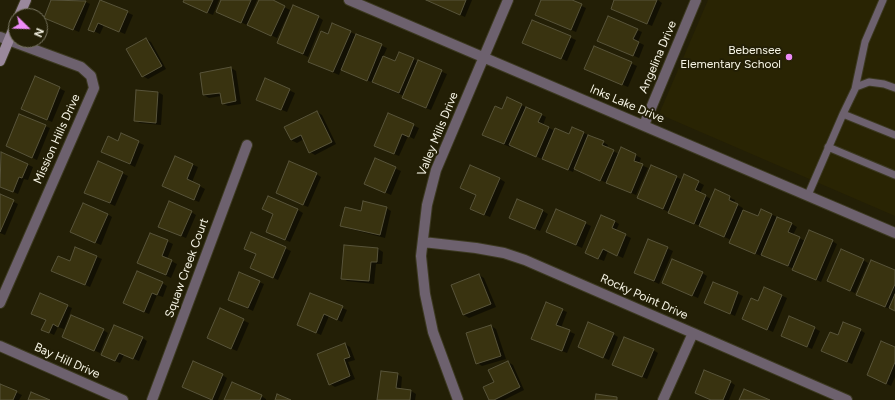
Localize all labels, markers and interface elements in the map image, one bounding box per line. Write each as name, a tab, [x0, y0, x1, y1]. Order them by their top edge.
north arrow	[8, 8, 48, 48]
street label: Angelina Drive	[636, 19, 680, 95]
text: N	[31, 26, 46, 39]
place label: Bebensee Elementary School	[680, 43, 781, 71]
marker: Bebensee Elementary School	[784, 52, 794, 62]
street label: Inks Lake Drive	[588, 82, 666, 126]
street label: Valley Mills Drive	[415, 90, 461, 178]
street label: Mission Hills Drive	[31, 92, 83, 186]
street label: Squaw Creek Court	[162, 216, 212, 320]
street label: Rocky Point Drive	[598, 271, 690, 323]
street label: Bay Hill Drive	[32, 340, 102, 382]

